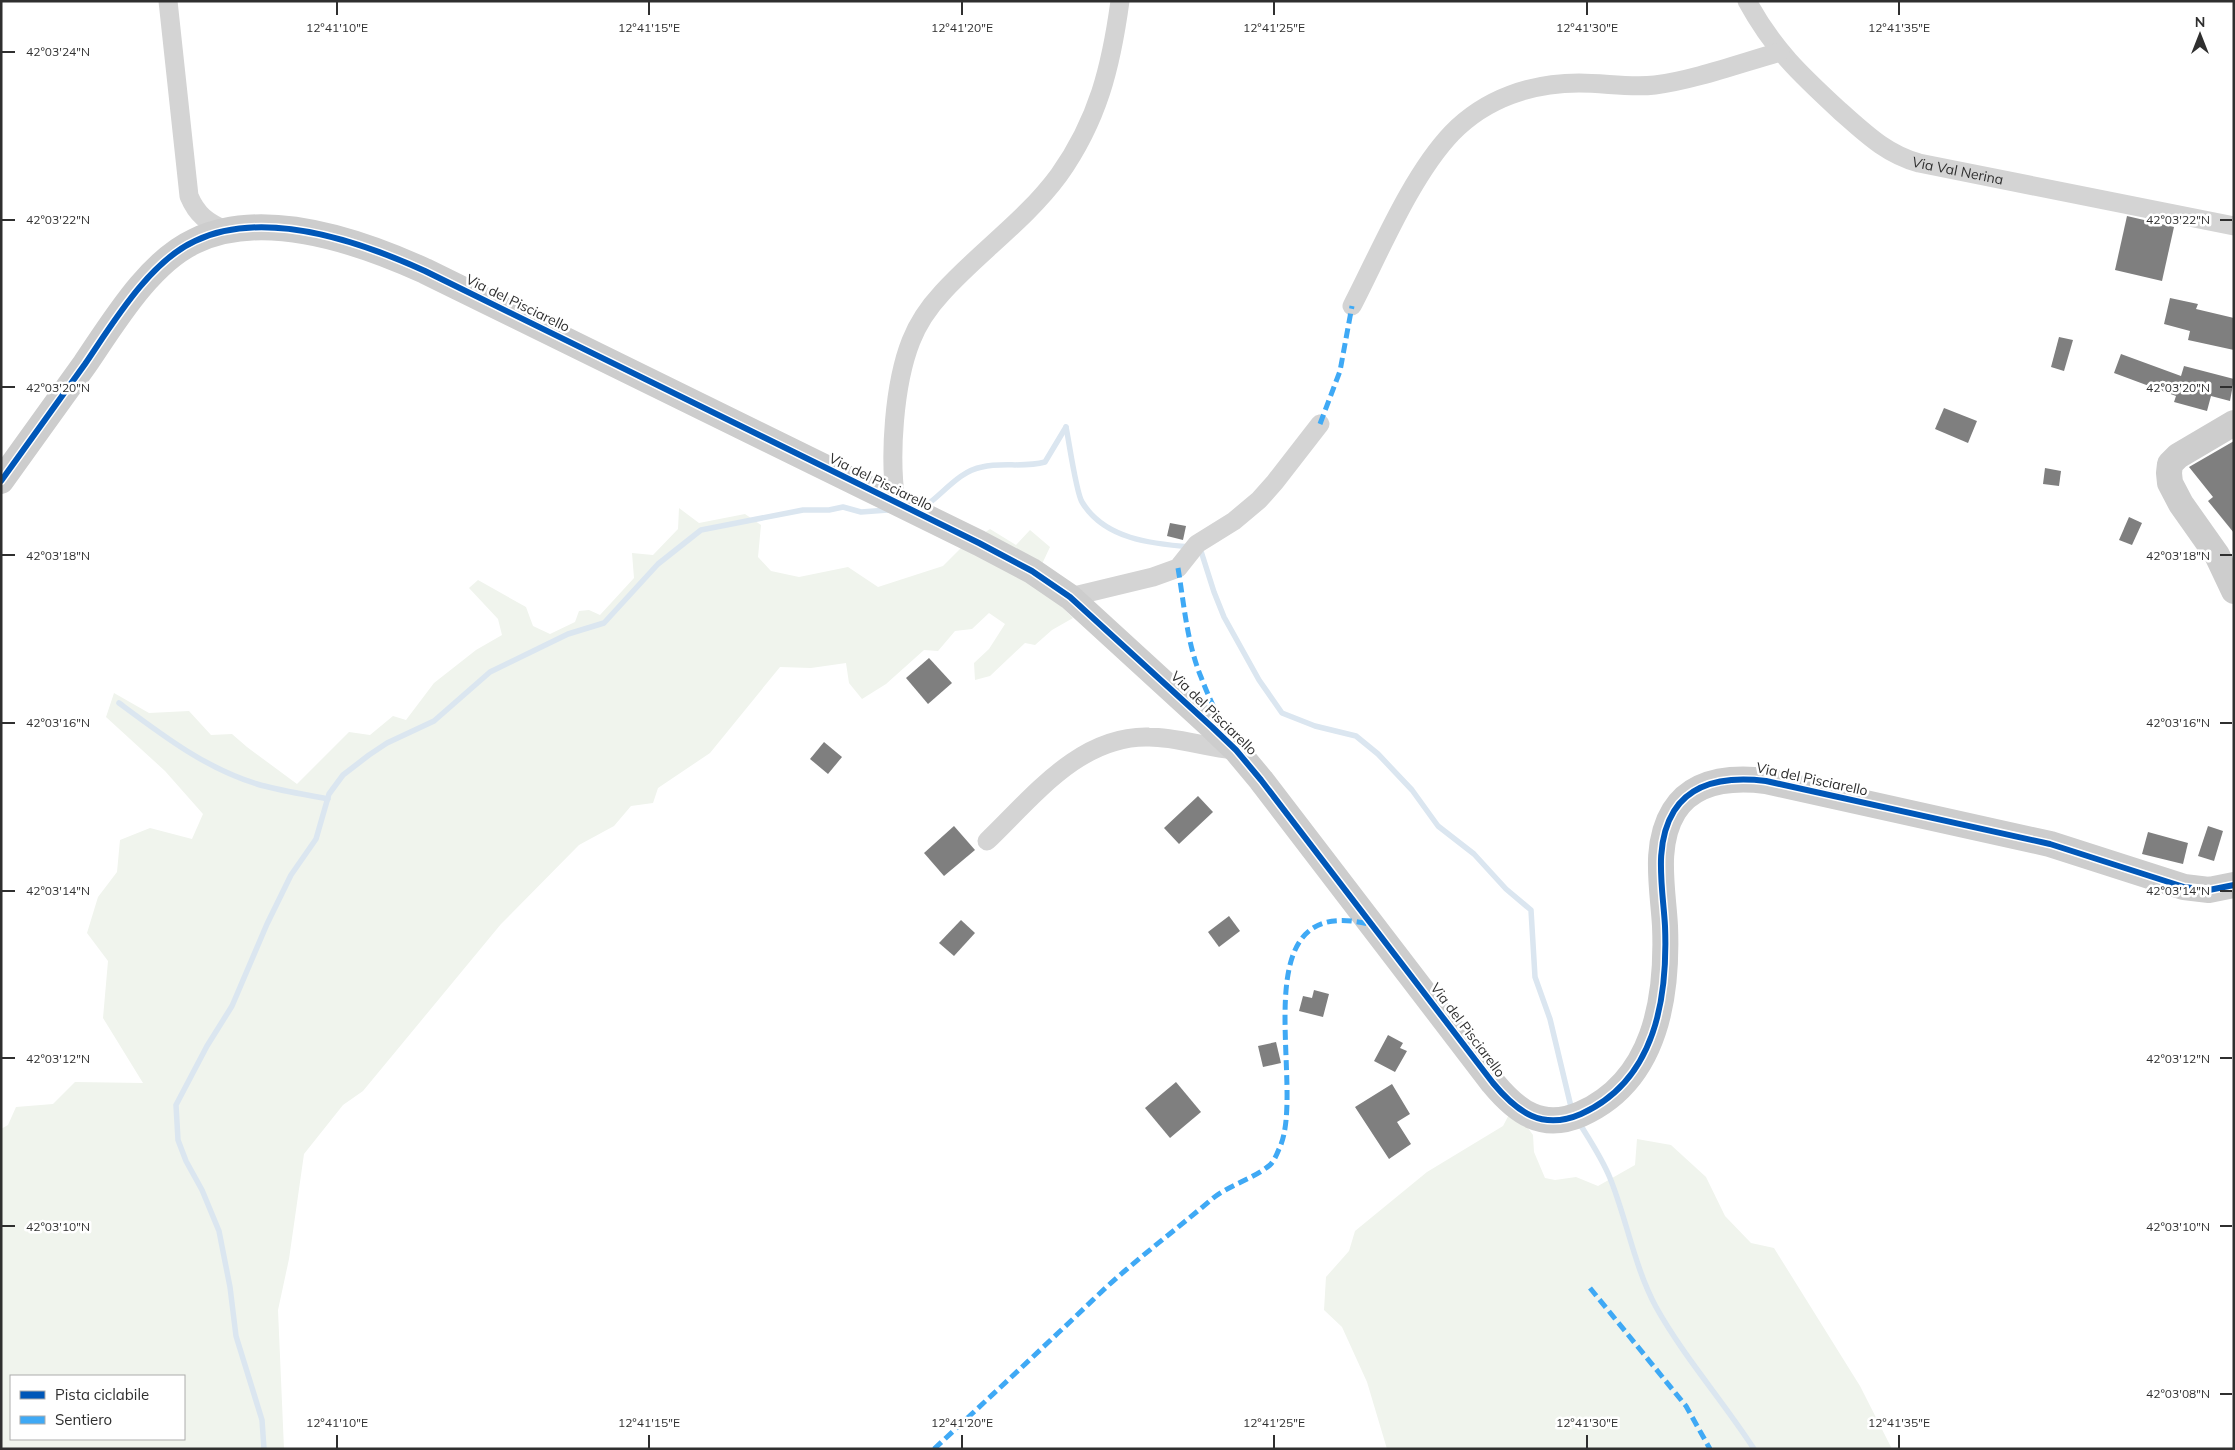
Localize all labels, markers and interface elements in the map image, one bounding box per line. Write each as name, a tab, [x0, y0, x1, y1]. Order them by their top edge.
north arrow	[2175, 10, 2225, 60]
text: N	[2195, 13, 2205, 31]
text: 12°41'10"E	[306, 20, 368, 35]
text: 12°41'15"E	[618, 20, 680, 35]
text: 12°41'20"E	[931, 20, 993, 35]
text: 12°41'25"E	[1243, 20, 1305, 35]
text: 12°41'30"E	[1556, 20, 1618, 35]
text: 12°41'35"E	[1868, 20, 1930, 35]
text: 42°03'24"N	[26, 44, 90, 59]
street label: Via Val Nerina	[1910, 152, 2005, 189]
text: 42°03'22"N	[26, 212, 90, 227]
text: 42°03'22"N	[2146, 212, 2210, 227]
street label: Via del Pisciarello	[463, 270, 573, 336]
text: 42°03'20"N	[26, 380, 90, 395]
text: 42°03'20"N	[2146, 380, 2210, 395]
street label: Via del Pisciarello	[826, 449, 936, 515]
text: 42°03'18"N	[26, 548, 90, 563]
text: 42°03'18"N	[2146, 548, 2210, 563]
street label: Via del Pisciarello	[1167, 667, 1261, 759]
text: 42°03'16"N	[26, 715, 90, 730]
text: 42°03'16"N	[2146, 715, 2210, 730]
street label: Via del Pisciarello	[1755, 758, 1869, 800]
text: 42°03'14"N	[26, 883, 90, 898]
text: 42°03'14"N	[2146, 883, 2210, 898]
street label: Via del Pisciarello	[1427, 979, 1509, 1081]
text: 42°03'12"N	[26, 1051, 90, 1066]
text: 42°03'12"N	[2146, 1051, 2210, 1066]
text: 42°03'10"N	[26, 1219, 90, 1234]
text: 42°03'10"N	[2146, 1219, 2210, 1234]
legend	[10, 1375, 185, 1440]
text: Pista ciclabile	[55, 1385, 149, 1404]
text: 42°03'08"N	[2146, 1386, 2210, 1401]
text: Sentiero	[55, 1410, 112, 1429]
text: 12°41'10"E	[306, 1415, 368, 1430]
text: 12°41'15"E	[618, 1415, 680, 1430]
text: 12°41'20"E	[931, 1415, 993, 1430]
text: 12°41'25"E	[1243, 1415, 1305, 1430]
text: 12°41'30"E	[1556, 1415, 1618, 1430]
text: 12°41'35"E	[1868, 1415, 1930, 1430]

